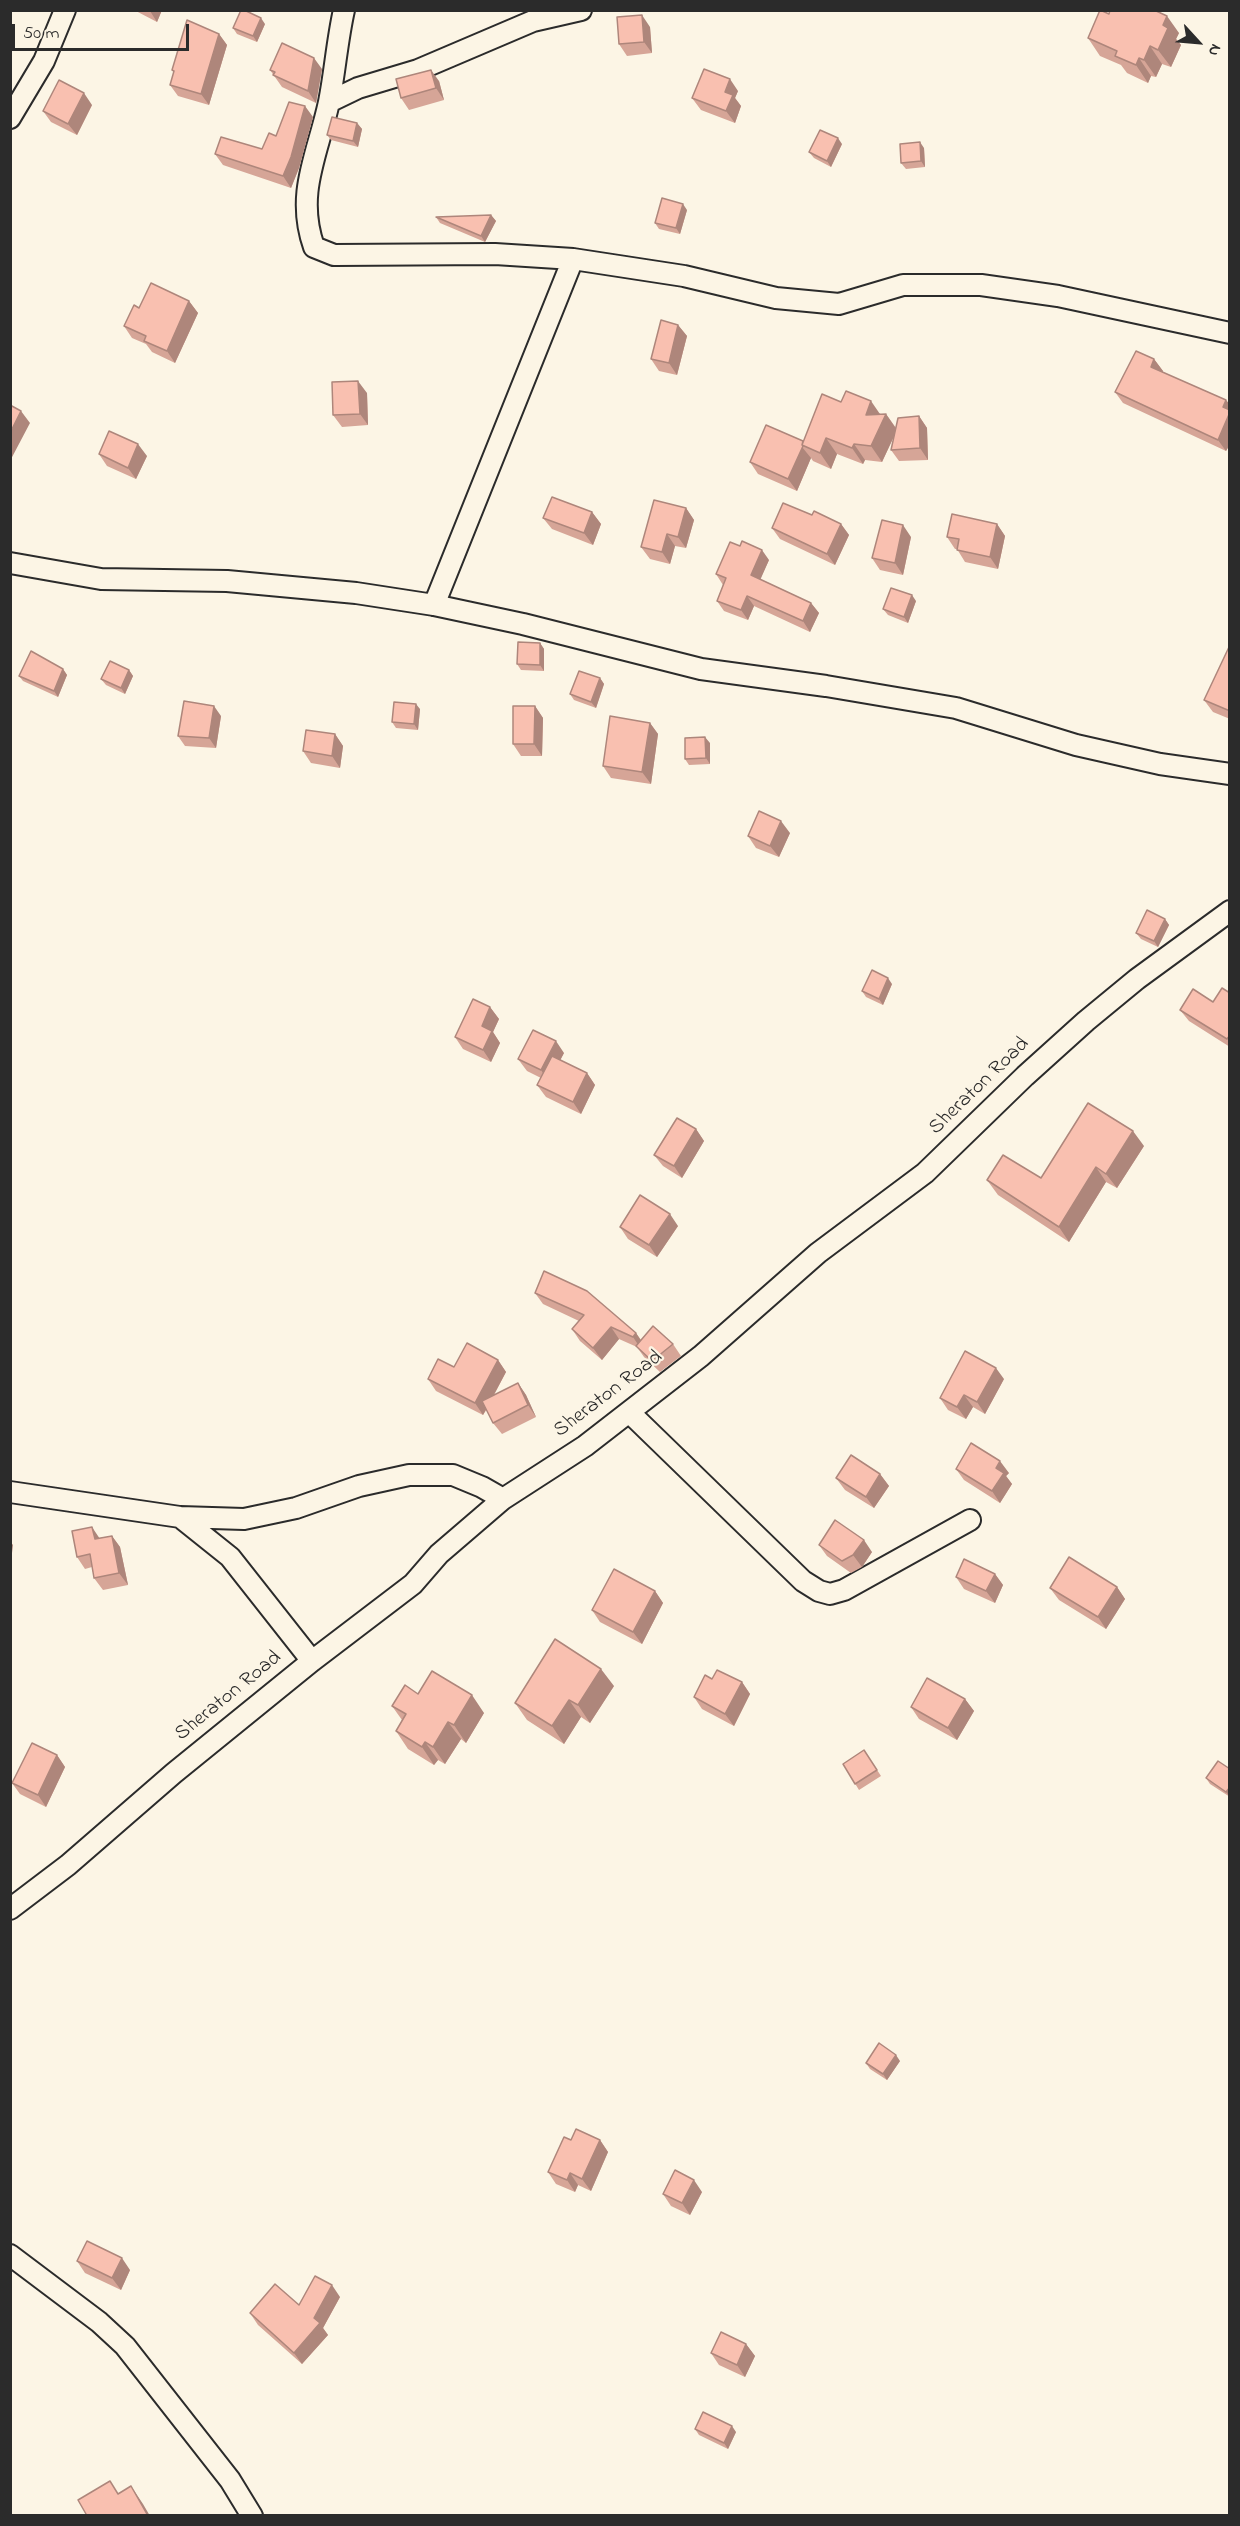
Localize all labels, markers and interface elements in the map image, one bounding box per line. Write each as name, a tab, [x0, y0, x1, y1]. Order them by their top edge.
scale bar	[15, 12, 192, 50]
north arrow	[1168, 12, 1228, 72]
text: 50 m	[23, 21, 60, 47]
text: N	[1201, 40, 1227, 60]
street label: Sheraton Road	[925, 1033, 1035, 1141]
street label: Sheraton Road	[550, 1346, 668, 1444]
street label: Sheraton Road	[171, 1646, 287, 1748]

